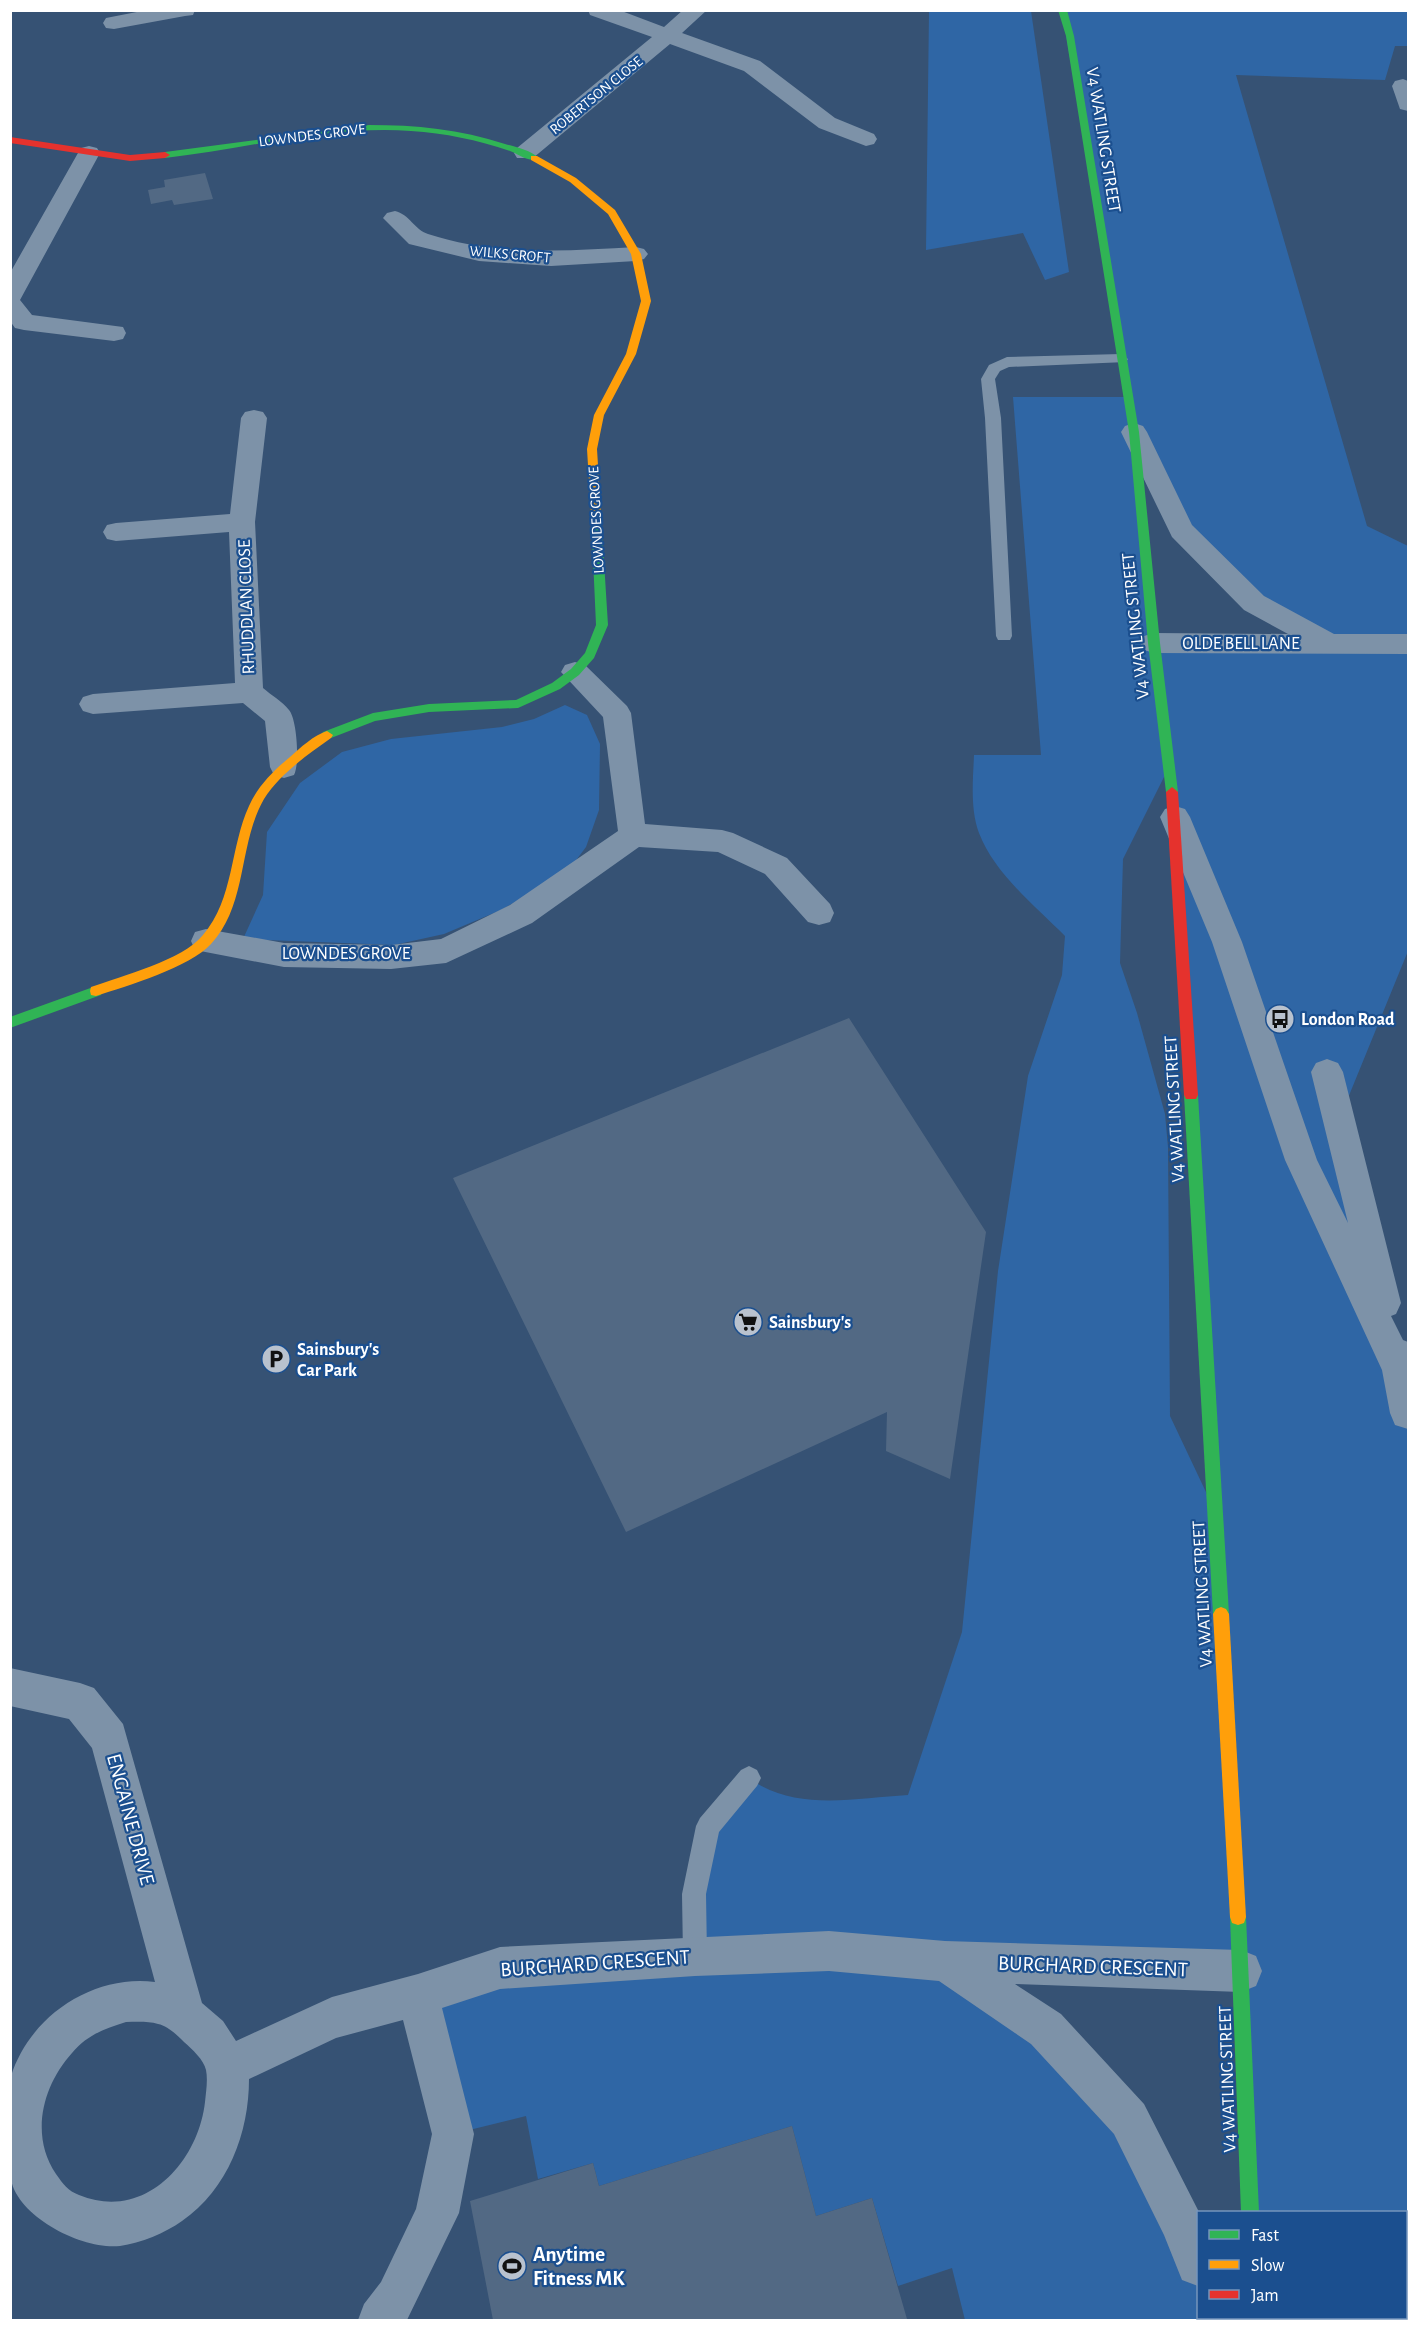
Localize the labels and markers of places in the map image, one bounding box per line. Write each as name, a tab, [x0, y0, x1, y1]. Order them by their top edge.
bus stop icon: London Road	[1264, 1003, 1296, 1035]
place label: London Road	[1301, 1011, 1395, 1029]
supermarket icon: Sainsbury's	[732, 1306, 764, 1338]
place label: Sainsbury's	[769, 1314, 851, 1332]
place label: Sainsbury's Car Park	[297, 1341, 379, 1380]
parking icon: Sainsbury's Car Park	[260, 1343, 292, 1375]
place label: Anytime Fitness MK	[533, 2244, 625, 2289]
sports icon: Anytime Fitness MK	[496, 2250, 528, 2282]

